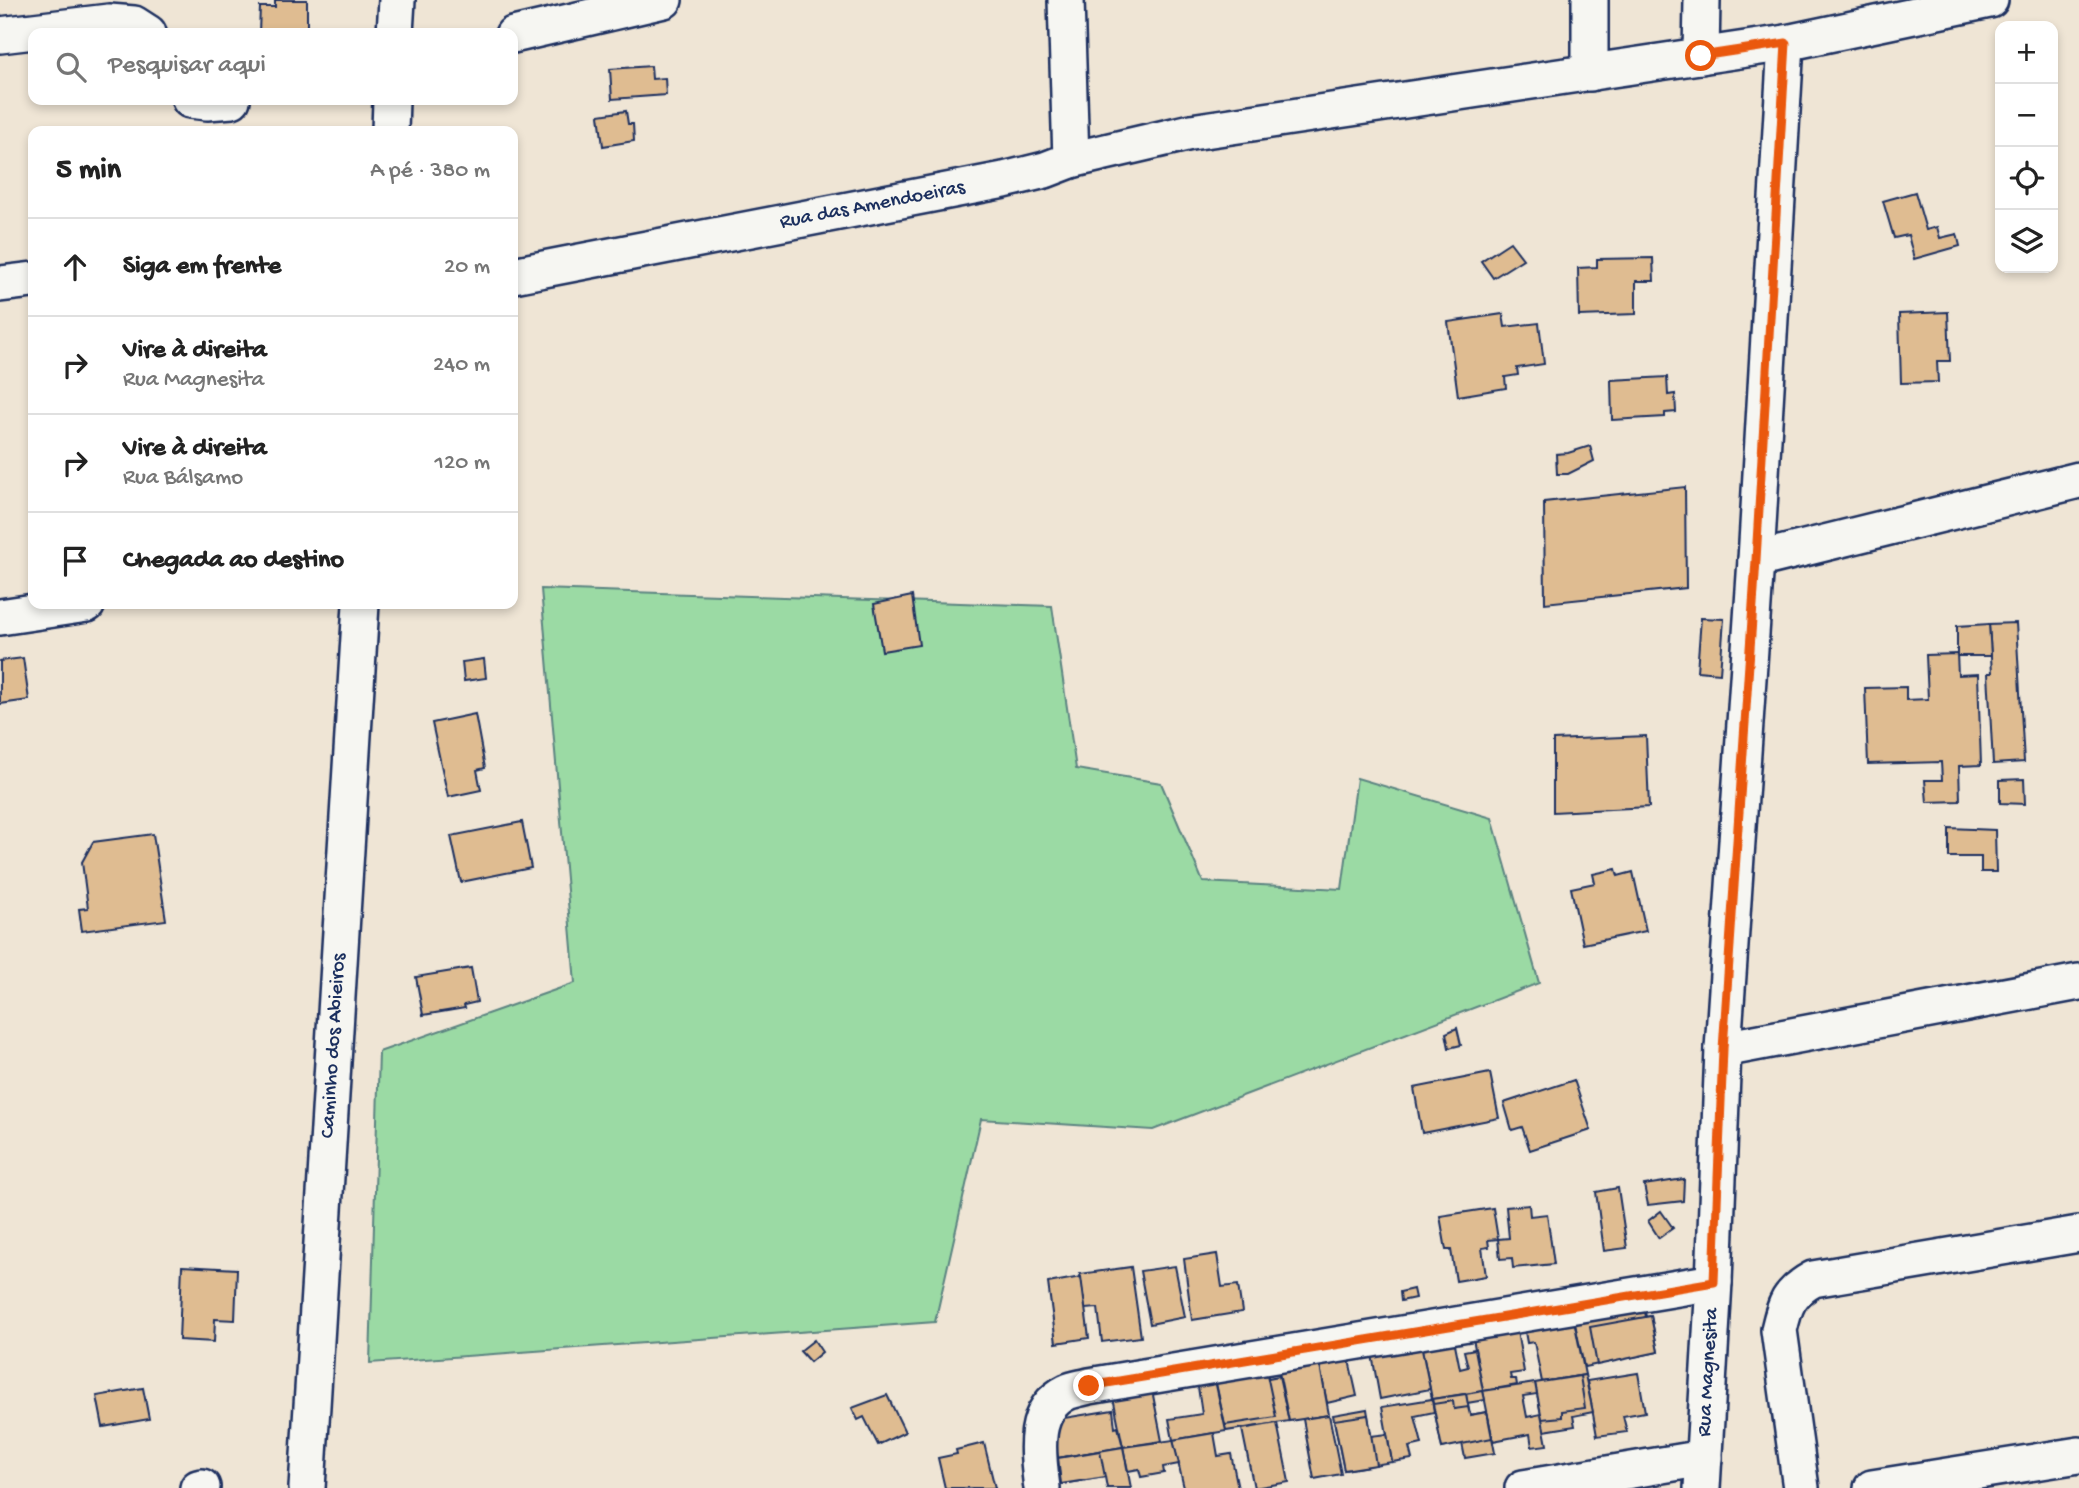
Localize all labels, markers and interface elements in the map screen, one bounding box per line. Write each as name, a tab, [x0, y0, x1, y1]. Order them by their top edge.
map controls	[1995, 21, 2058, 273]
button: +	[1995, 21, 2058, 84]
search box	[28, 28, 518, 105]
route start	[1685, 40, 1716, 71]
icon: search	[52, 48, 90, 86]
text: Pesquisar aqui	[108, 51, 266, 82]
button: −	[1995, 84, 2058, 147]
button: locate	[1995, 147, 2058, 210]
text: 5 min	[56, 154, 121, 189]
text: A pé · 380 m	[370, 158, 490, 185]
street label: Rua das Amendoeiras	[778, 175, 968, 236]
button: layers	[1995, 210, 2058, 273]
icon: ahead	[56, 248, 94, 286]
text: Siga em frente	[123, 252, 281, 283]
text: 20 m	[444, 254, 490, 281]
text: Vire à direita	[123, 336, 267, 367]
icon: right	[56, 346, 94, 384]
text: 240 m	[433, 352, 490, 379]
text: Rua Magnesita	[123, 367, 264, 394]
text: Vire à direita	[123, 434, 267, 465]
icon: right	[56, 444, 94, 482]
text: 120 m	[435, 450, 490, 477]
text: Rua Bálsamo	[123, 465, 243, 492]
icon: arrive	[56, 542, 94, 580]
text: Chegada ao destino	[123, 546, 344, 577]
street label: Caminho dos Abieiros	[316, 951, 352, 1139]
street label: Rua Magnesita	[1693, 1306, 1725, 1437]
route end	[1073, 1370, 1104, 1401]

